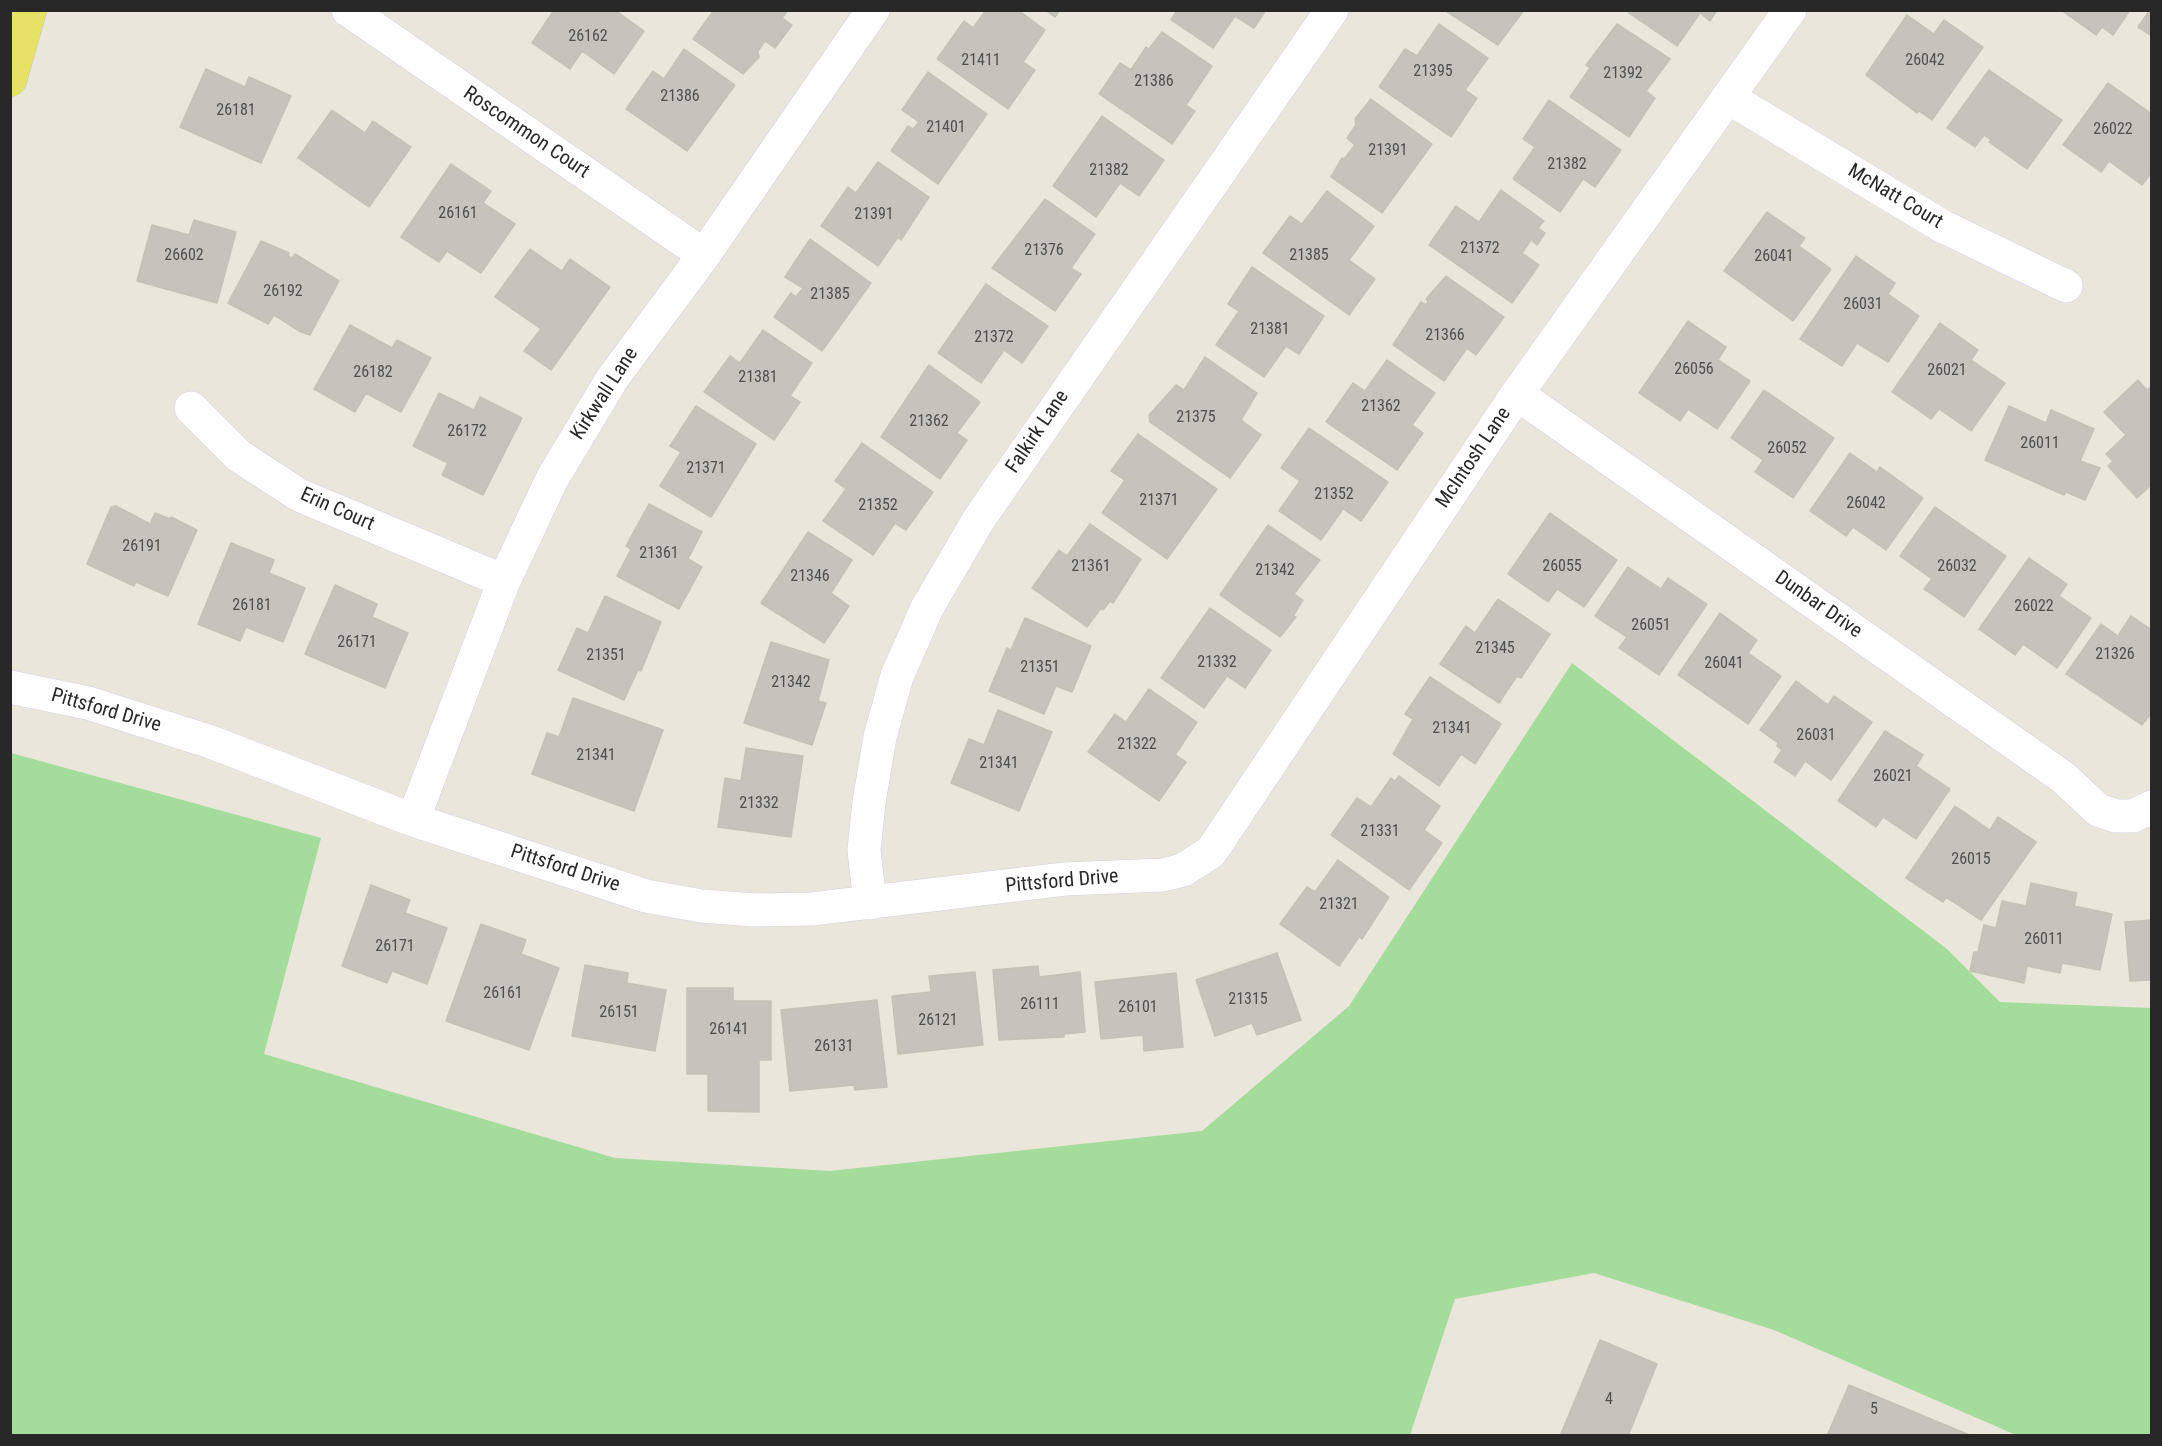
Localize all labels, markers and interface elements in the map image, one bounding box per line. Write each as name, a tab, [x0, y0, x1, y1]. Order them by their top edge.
house number: 26162	[568, 27, 608, 47]
house number: 21411	[961, 51, 1001, 71]
house number: 26042	[1905, 51, 1945, 71]
house number: 21395	[1413, 62, 1453, 82]
house number: 21392	[1603, 64, 1643, 84]
house number: 21386	[1134, 72, 1174, 92]
street label: Roscommon Court	[458, 82, 594, 184]
house number: 21386	[660, 87, 700, 107]
house number: 26181	[216, 101, 256, 121]
house number: 21401	[926, 118, 966, 138]
house number: 26022	[2093, 120, 2133, 140]
house number: 21391	[1368, 141, 1408, 161]
house number: 21382	[1547, 155, 1587, 175]
street label: McNatt Court	[1843, 159, 1947, 235]
house number: 21382	[1089, 161, 1129, 181]
house number: 26161	[438, 204, 478, 224]
house number: 21391	[854, 205, 894, 225]
house number: 21372	[1460, 239, 1500, 259]
house number: 21376	[1024, 241, 1064, 261]
house number: 26602	[164, 246, 204, 266]
house number: 21385	[1289, 246, 1329, 266]
house number: 26041	[1754, 247, 1794, 267]
house number: 26192	[263, 282, 303, 302]
house number: 21385	[810, 285, 850, 305]
house number: 26031	[1843, 295, 1883, 315]
house number: 21381	[1250, 320, 1290, 340]
house number: 21366	[1425, 326, 1465, 346]
house number: 21372	[974, 328, 1014, 348]
street label: Kirkwall Lane	[566, 343, 644, 445]
house number: 26056	[1674, 360, 1714, 380]
house number: 26021	[1927, 361, 1967, 381]
house number: 26182	[353, 363, 393, 383]
house number: 21381	[738, 368, 778, 388]
street label: Falkirk Lane	[1002, 386, 1074, 478]
house number: 21362	[1361, 397, 1401, 417]
street label: McIntosh Lane	[1432, 403, 1516, 513]
house number: 21375	[1176, 408, 1216, 428]
house number: 21362	[909, 412, 949, 432]
house number: 26172	[447, 422, 487, 442]
house number: 26011	[2020, 434, 2060, 454]
house number: 26052	[1767, 439, 1807, 459]
house number: 21371	[686, 459, 726, 479]
street label: Erin Court	[296, 483, 378, 537]
house number: 21352	[1314, 485, 1354, 505]
house number: 21371	[1139, 491, 1179, 511]
house number: 26042	[1846, 494, 1886, 514]
house number: 21352	[858, 496, 898, 516]
house number: 26191	[122, 537, 162, 557]
house number: 21361	[639, 544, 679, 564]
house number: 21361	[1071, 557, 1111, 577]
house number: 26055	[1542, 557, 1582, 577]
house number: 26032	[1937, 557, 1977, 577]
house number: 21342	[1255, 561, 1295, 581]
street label: Dunbar Drive	[1770, 566, 1866, 644]
house number: 21346	[790, 567, 830, 587]
house number: 26181	[232, 596, 272, 616]
house number: 26022	[2014, 597, 2054, 617]
house number: 26051	[1631, 616, 1671, 636]
house number: 26171	[337, 633, 377, 653]
house number: 21345	[1475, 639, 1515, 659]
house number: 21326	[2095, 645, 2135, 665]
house number: 21351	[586, 646, 626, 666]
house number: 21332	[1197, 653, 1237, 673]
house number: 26041	[1704, 654, 1744, 674]
house number: 21351	[1020, 658, 1060, 678]
house number: 21342	[771, 673, 811, 693]
street label: Pittsford Drive	[48, 684, 164, 738]
house number: 21341	[1432, 719, 1472, 739]
house number: 26031	[1796, 726, 1836, 746]
house number: 21322	[1117, 735, 1157, 755]
house number: 21341	[576, 746, 616, 766]
house number: 21341	[979, 754, 1019, 774]
house number: 26021	[1873, 767, 1913, 787]
house number: 21332	[739, 794, 779, 814]
house number: 21331	[1360, 822, 1400, 842]
street label: Pittsford Drive	[507, 840, 623, 898]
house number: 26015	[1951, 850, 1991, 870]
street label: Pittsford Drive	[1005, 865, 1119, 899]
house number: 21321	[1319, 895, 1359, 915]
house number: 26011	[2024, 930, 2064, 950]
house number: 26171	[375, 937, 415, 957]
house number: 26161	[483, 984, 523, 1004]
house number: 21315	[1228, 990, 1268, 1010]
house number: 26111	[1020, 995, 1060, 1015]
house number: 26101	[1118, 998, 1158, 1018]
house number: 26151	[599, 1003, 639, 1023]
house number: 26121	[918, 1011, 958, 1031]
house number: 26141	[709, 1020, 749, 1040]
house number: 26131	[814, 1037, 854, 1057]
house number: 4	[1605, 1390, 1613, 1410]
house number: 5	[1870, 1400, 1878, 1420]

